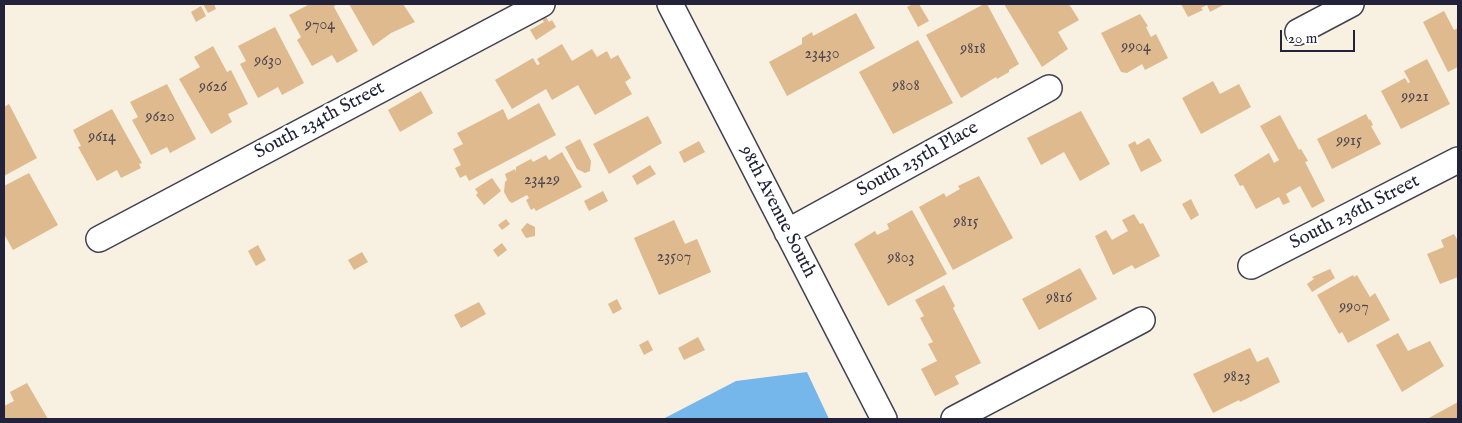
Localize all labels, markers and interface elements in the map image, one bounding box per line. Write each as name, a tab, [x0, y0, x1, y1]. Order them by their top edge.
house number: 9704	[305, 16, 335, 36]
scale bar	[1282, 20, 1357, 52]
text: 20 m	[1288, 29, 1317, 48]
house number: 9904	[1121, 38, 1151, 58]
house number: 9818	[960, 40, 986, 60]
house number: 23430	[804, 45, 840, 65]
house number: 9630	[254, 52, 282, 72]
street label: South 234th Street	[251, 77, 389, 165]
house number: 9808	[892, 77, 920, 97]
house number: 9626	[199, 78, 227, 98]
house number: 9921	[1401, 88, 1429, 108]
house number: 9620	[145, 108, 175, 128]
street label: South 235th Place	[853, 117, 983, 203]
house number: 9614	[88, 128, 116, 148]
house number: 9915	[1336, 132, 1362, 152]
street label: 98th Avenue South	[734, 142, 820, 282]
street label: South 236th Street	[1286, 170, 1424, 256]
house number: 23429	[524, 171, 560, 191]
house number: 9815	[953, 213, 979, 233]
house number: 23507	[657, 248, 691, 268]
house number: 9803	[887, 249, 915, 269]
house number: 9816	[1046, 289, 1072, 309]
house number: 9907	[1339, 298, 1369, 318]
house number: 9823	[1224, 368, 1250, 388]

